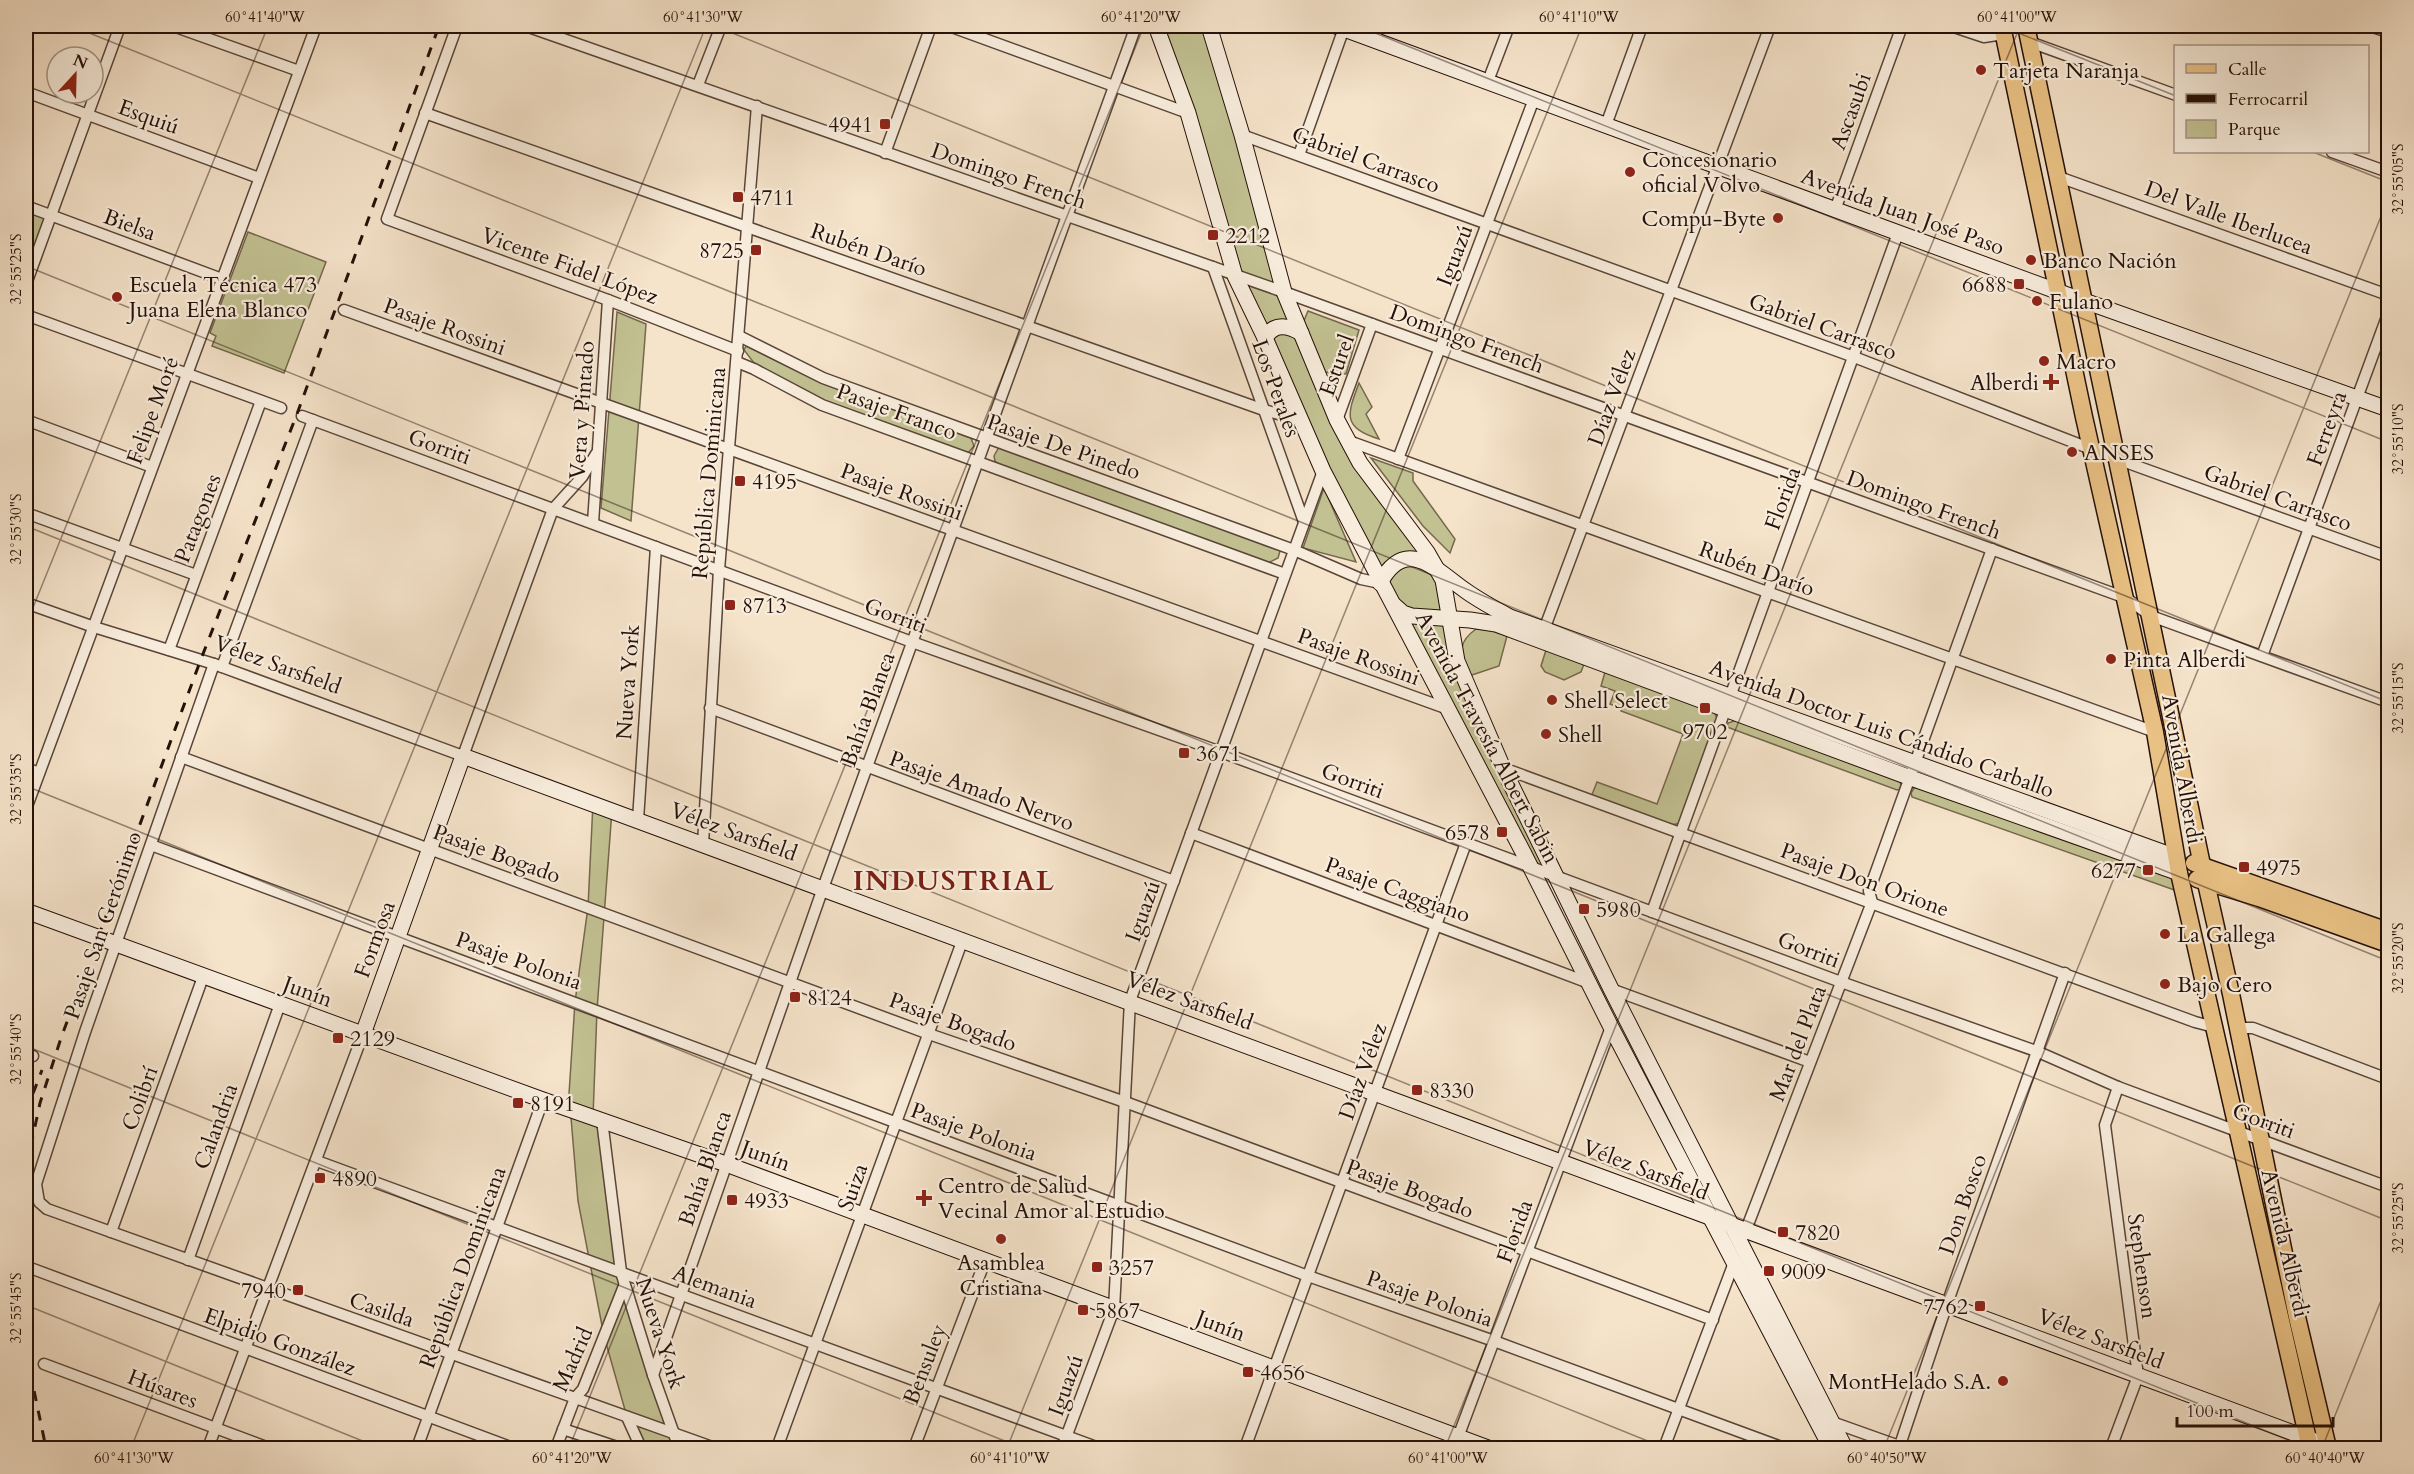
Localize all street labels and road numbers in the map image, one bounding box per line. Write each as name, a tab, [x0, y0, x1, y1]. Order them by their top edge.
street label: Ascasubi	[1823, 69, 1879, 154]
street label: Esquiú	[114, 92, 183, 142]
street label: Gabriel Carrasco	[1287, 119, 1444, 201]
street label: Domingo French	[927, 135, 1090, 217]
street label: Avenida Juan José Paso	[1797, 161, 2009, 263]
street label: Del Valle Iberlucea	[2141, 174, 2317, 262]
street label: Bielsa	[99, 202, 160, 248]
street label: Rubén Darío	[807, 216, 931, 284]
street label: Vicente Fidel López	[477, 220, 663, 312]
street label: Iguazú	[1430, 220, 1480, 290]
street label: Gabriel Carrasco	[1744, 286, 1901, 368]
street label: Pasaje Rossini	[379, 291, 510, 363]
street label: Domingo French	[1385, 297, 1548, 381]
street label: Esturel	[1312, 330, 1362, 400]
street label: Los Perales	[1245, 335, 1308, 441]
street label: Vera y Pintado	[562, 340, 602, 480]
street label: Díaz Vélez	[1581, 345, 1643, 450]
street label: Felipe Moré	[120, 352, 186, 468]
street label: República Dominicana	[685, 365, 733, 580]
street label: Pasaje Franco	[832, 376, 961, 448]
street label: Ferreyra	[2300, 386, 2354, 470]
street label: Pasaje De Pinedo	[983, 407, 1145, 487]
street label: Gorriti	[404, 422, 475, 472]
street label: Pasaje Rossini	[836, 456, 967, 528]
street label: Gabriel Carrasco	[2199, 457, 2356, 539]
street label: Florida	[1758, 462, 1808, 534]
street label: Domingo French	[1842, 463, 2005, 547]
street label: Patagones	[167, 470, 229, 567]
street label: Rubén Darío	[1695, 534, 1819, 604]
street label: Gorriti	[860, 591, 931, 641]
street label: Avenida Travesía Albert Sabin	[1408, 606, 1567, 869]
street label: Pasaje Rossini	[1293, 621, 1424, 693]
street label: Nueva York	[609, 623, 647, 741]
street label: Vélez Sarsfield	[210, 628, 346, 702]
street label: Bahía Blanca	[833, 647, 903, 771]
street label: Avenida Doctor Luis Cándido Carballo	[1705, 652, 2058, 805]
street label: Avenida Alberdi	[2154, 692, 2210, 846]
street label: Pasaje Amado Nervo	[885, 744, 1078, 838]
street label: Gorriti	[1317, 756, 1388, 806]
street label: Vélez Sarsfield	[666, 795, 802, 869]
street label: Pasaje Bogado	[429, 817, 565, 891]
street label: Pasaje San Gerónimo	[57, 827, 149, 1023]
street label: Pasaje Don Orione	[1776, 836, 1953, 924]
street label: Pasaje Caggiano	[1321, 850, 1475, 930]
street label: Iguazú	[1118, 876, 1168, 946]
street label: Formosa	[347, 896, 403, 982]
street label: Pasaje Polonia	[451, 924, 586, 998]
street label: Gorriti	[1773, 924, 1844, 976]
street label: Vélez Sarsfield	[1122, 964, 1258, 1038]
street label: Junín	[276, 968, 337, 1015]
street label: Mar del Plata	[1762, 981, 1834, 1106]
street label: Pasaje Bogado	[885, 985, 1021, 1059]
street label: Díaz Vélez	[1332, 1019, 1394, 1124]
street label: Colibrí	[114, 1062, 165, 1135]
street label: Calandria	[187, 1079, 245, 1173]
street label: Pasaje Polonia	[906, 1095, 1041, 1169]
street label: Gorriti	[2228, 1096, 2299, 1146]
street label: Bahía Blanca	[671, 1106, 739, 1230]
street label: Junín	[734, 1132, 795, 1179]
street label: Vélez Sarsfield	[1578, 1132, 1713, 1208]
street label: Don Bosco	[1932, 1150, 1994, 1259]
street label: Pasaje Bogado	[1342, 1152, 1478, 1226]
street label: Suiza	[831, 1159, 876, 1215]
street label: República Dominicana	[412, 1162, 514, 1372]
street label: Avenida Alberdi	[2253, 1166, 2317, 1320]
street label: Florida	[1490, 1195, 1540, 1267]
street label: Stephenson	[2120, 1212, 2164, 1321]
street label: Alemania	[668, 1258, 761, 1316]
street label: Pasaje Polonia	[1362, 1263, 1497, 1335]
street label: Nueva York	[628, 1274, 692, 1393]
street label: Casilda	[345, 1285, 419, 1335]
street label: Elpidio González	[200, 1301, 360, 1383]
street label: Vélez Sarsfield	[2033, 1301, 2168, 1377]
street label: Junín	[1189, 1302, 1250, 1349]
street label: Bensuley	[896, 1319, 954, 1409]
street label: Madrid	[545, 1322, 601, 1397]
street label: Iguazú	[1041, 1350, 1091, 1420]
street label: Húsares	[123, 1362, 202, 1416]

